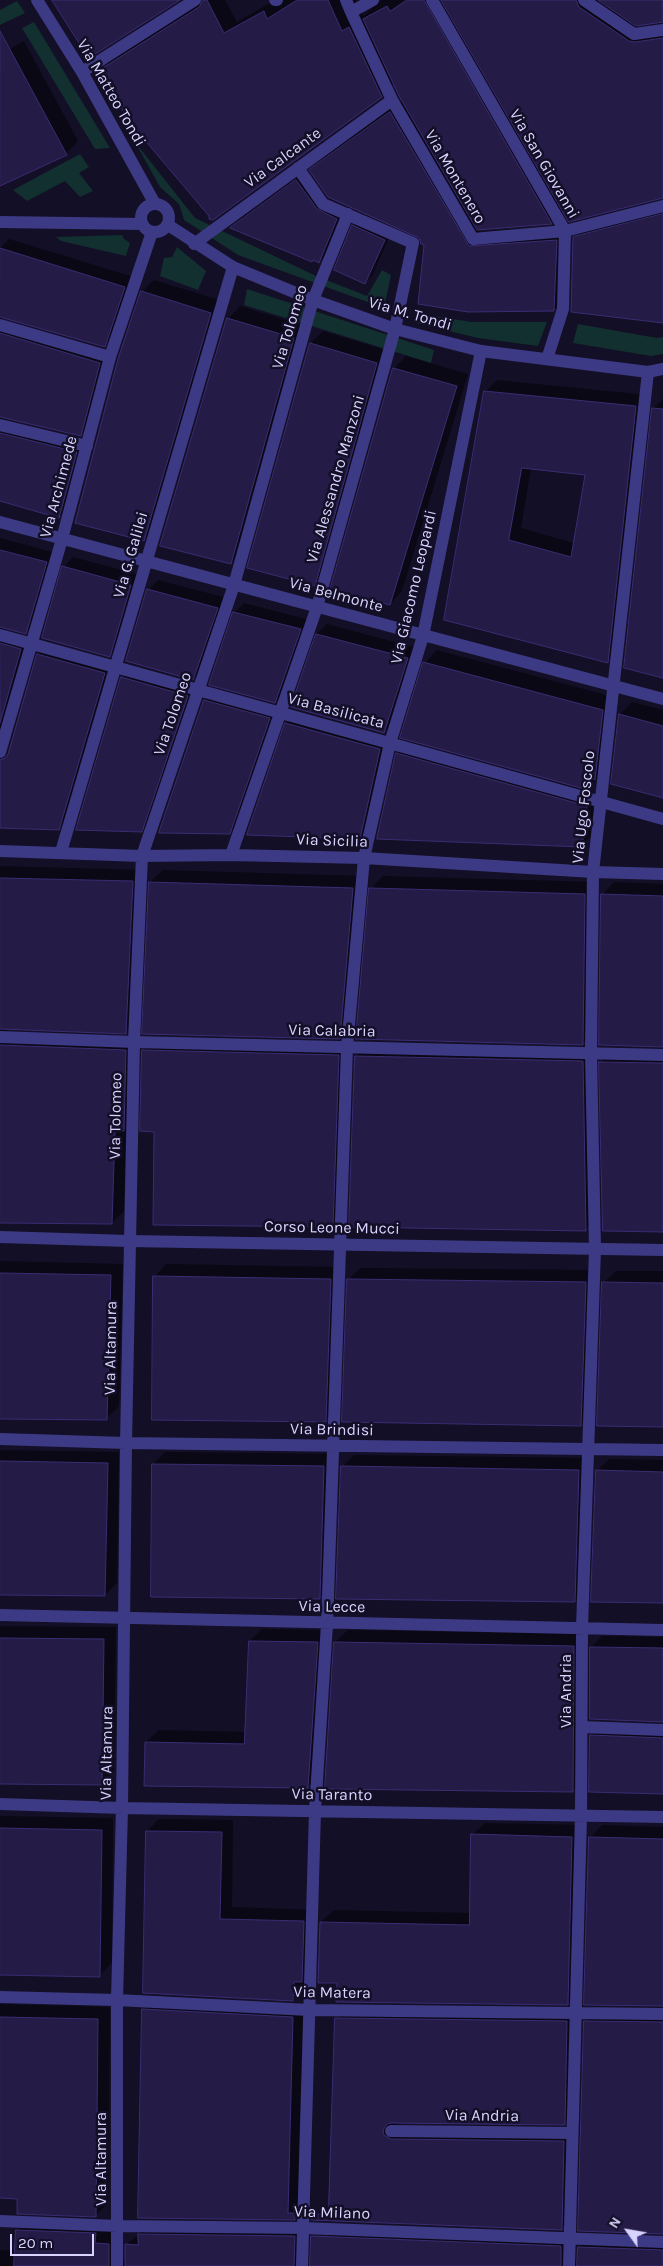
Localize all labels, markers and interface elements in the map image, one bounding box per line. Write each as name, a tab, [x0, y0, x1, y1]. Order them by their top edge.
street label: Via Matteo Tondi	[72, 36, 150, 150]
street label: Via San Giovanni	[505, 106, 583, 222]
street label: Via Calcante	[241, 124, 325, 192]
street label: Via Montenero	[420, 127, 490, 227]
street label: Via Tolomeo	[268, 283, 312, 371]
street label: Via M. Tondi	[366, 293, 454, 335]
street label: Via Alessandro Manzoni	[303, 393, 369, 565]
street label: Via Archimede	[36, 434, 82, 540]
street label: Via Giacomo Leopardi	[387, 508, 441, 666]
street label: Via G. Galilei	[109, 510, 153, 600]
street label: Via Belmonte	[287, 573, 385, 617]
street label: Via Tolomeo	[150, 670, 196, 758]
street label: Via Basilicata	[285, 689, 387, 733]
street label: Via Ugo Foscolo	[569, 749, 599, 865]
street label: Via Sicilia	[296, 830, 368, 852]
street label: Via Calabria	[288, 1021, 376, 1041]
street label: Via Tolomeo	[106, 1072, 126, 1160]
street label: Corso Leone Mucci	[264, 1217, 400, 1239]
street label: Via Altamura	[101, 1301, 121, 1395]
street label: Via Brindisi	[290, 1420, 374, 1440]
street label: Via Lecce	[298, 1597, 366, 1617]
street label: Via Andria	[556, 1654, 576, 1728]
street label: Via Altamura	[97, 1706, 117, 1800]
street label: Via Taranto	[291, 1785, 373, 1805]
street label: Via Matera	[293, 1983, 371, 2003]
street label: Via Andria	[445, 2106, 519, 2126]
street label: Via Altamura	[91, 2112, 111, 2206]
street label: Via Milano	[293, 2202, 371, 2224]
north arrow	[603, 2206, 653, 2256]
text: N	[605, 2214, 625, 2232]
scale bar	[12, 2224, 96, 2256]
text: 20 m	[18, 2234, 53, 2252]

